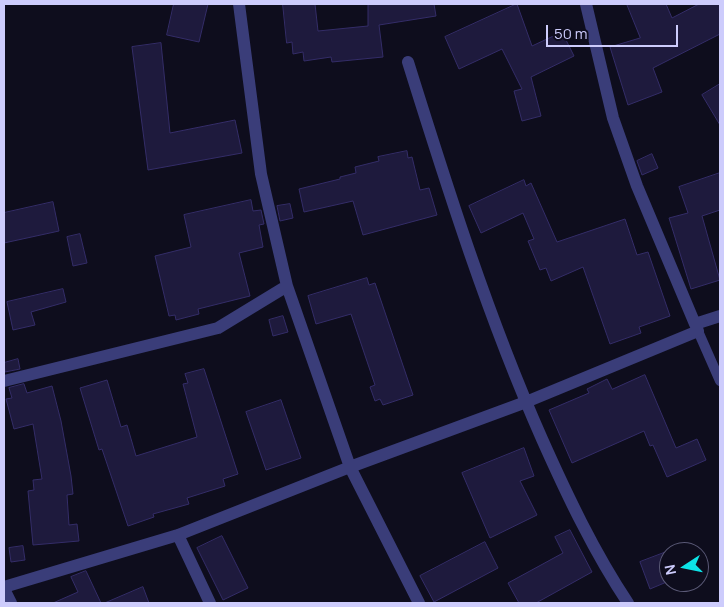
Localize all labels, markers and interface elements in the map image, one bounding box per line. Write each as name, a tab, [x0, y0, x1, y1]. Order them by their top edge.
scale bar	[549, 15, 682, 47]
text: 50 m	[554, 23, 588, 44]
north arrow	[659, 542, 709, 592]
text: N	[659, 563, 680, 577]

